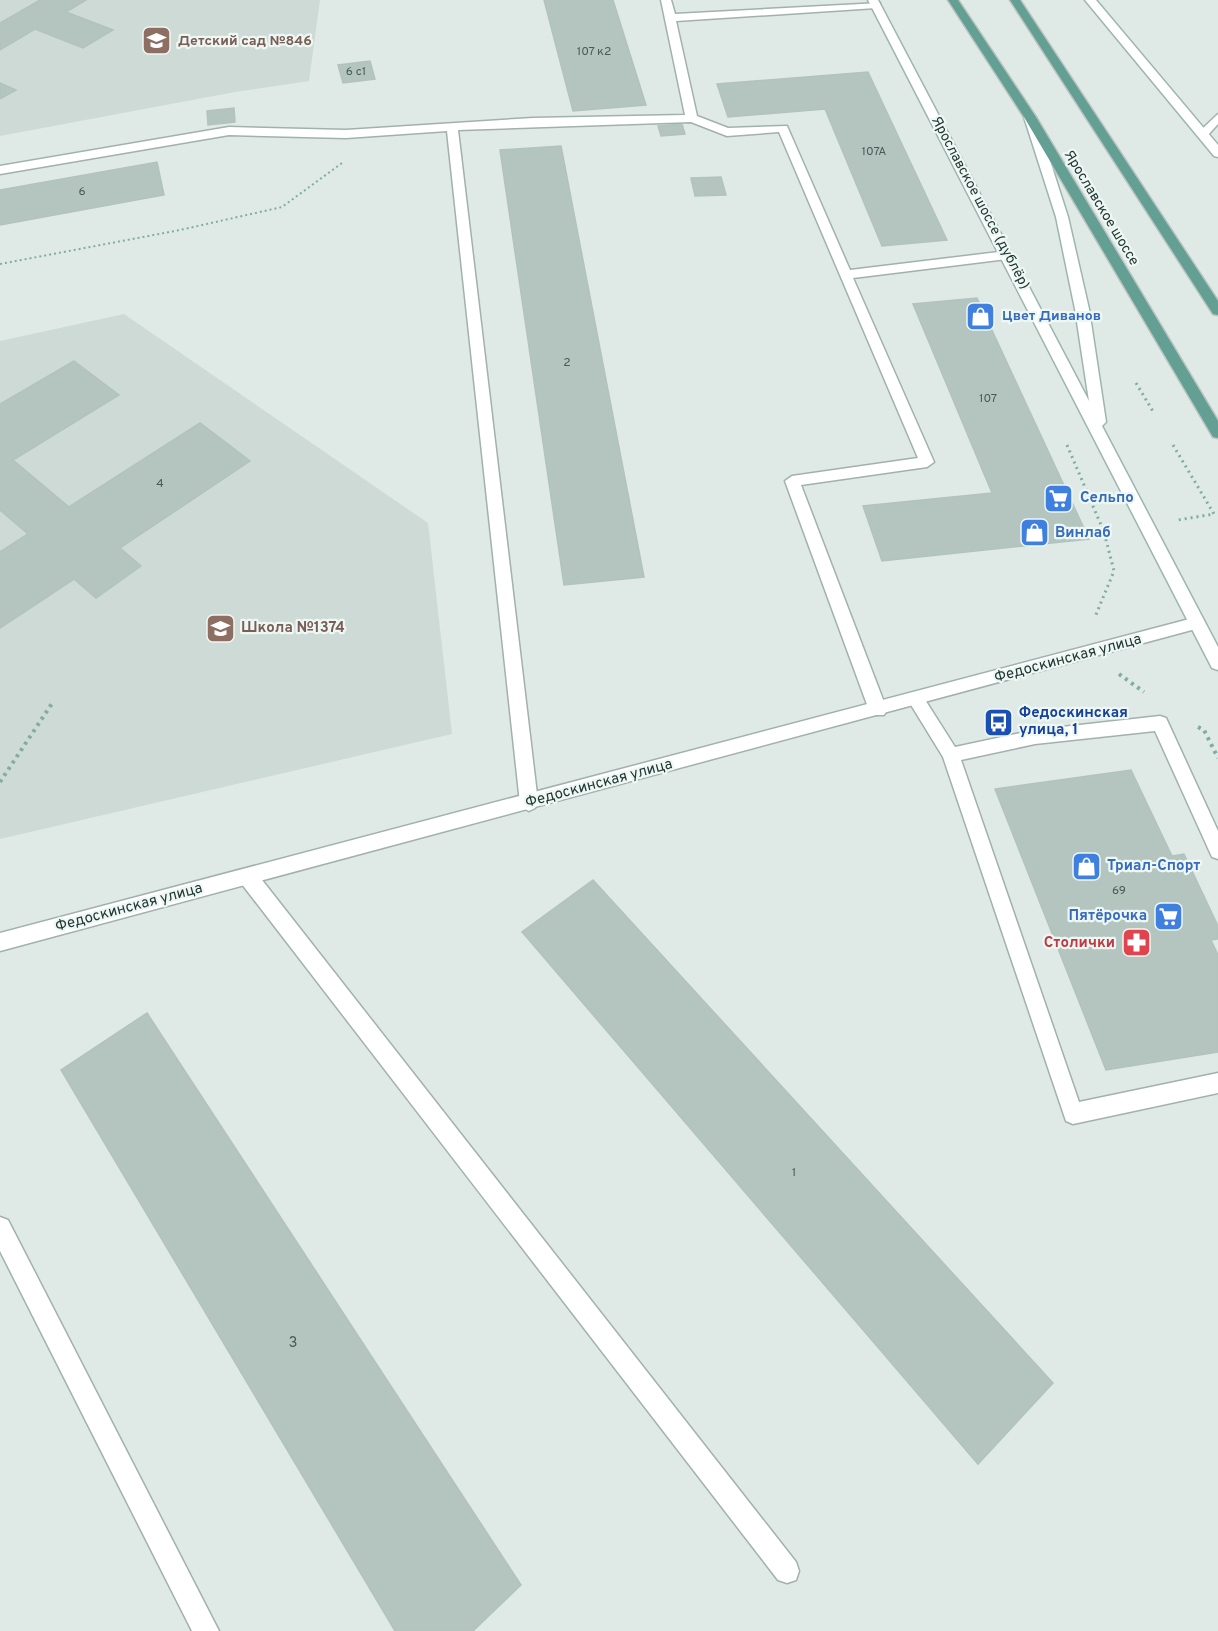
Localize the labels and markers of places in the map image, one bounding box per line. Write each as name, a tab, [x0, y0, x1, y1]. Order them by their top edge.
school or university icon: Детский сад №846	[141, 25, 173, 57]
place label: Детский сад №846	[178, 33, 312, 50]
shop icon: Цвет Диванов	[965, 300, 997, 332]
place label: Цвет Диванов	[1002, 308, 1101, 325]
supermarket icon: Сельпо	[1043, 482, 1075, 514]
place label: Сельпо	[1080, 489, 1134, 508]
shop icon: Винлаб	[1018, 517, 1050, 549]
place label: Винлаб	[1055, 524, 1111, 543]
school or university icon: Школа №1374	[204, 612, 236, 644]
place label: Школа №1374	[241, 619, 345, 638]
place label: Федоскинская улица, 1	[1019, 704, 1128, 740]
bus stop icon: Федоскинская улица, 1	[982, 706, 1014, 738]
shop icon: Триал-Спорт	[1070, 850, 1102, 882]
place label: Триал-Спорт	[1107, 857, 1200, 876]
supermarket icon: Пятёрочка	[1152, 900, 1184, 932]
place label: Пятёрочка	[1069, 907, 1147, 926]
pharmacy icon: Столички	[1120, 927, 1152, 959]
place label: Столички	[1044, 934, 1115, 953]

